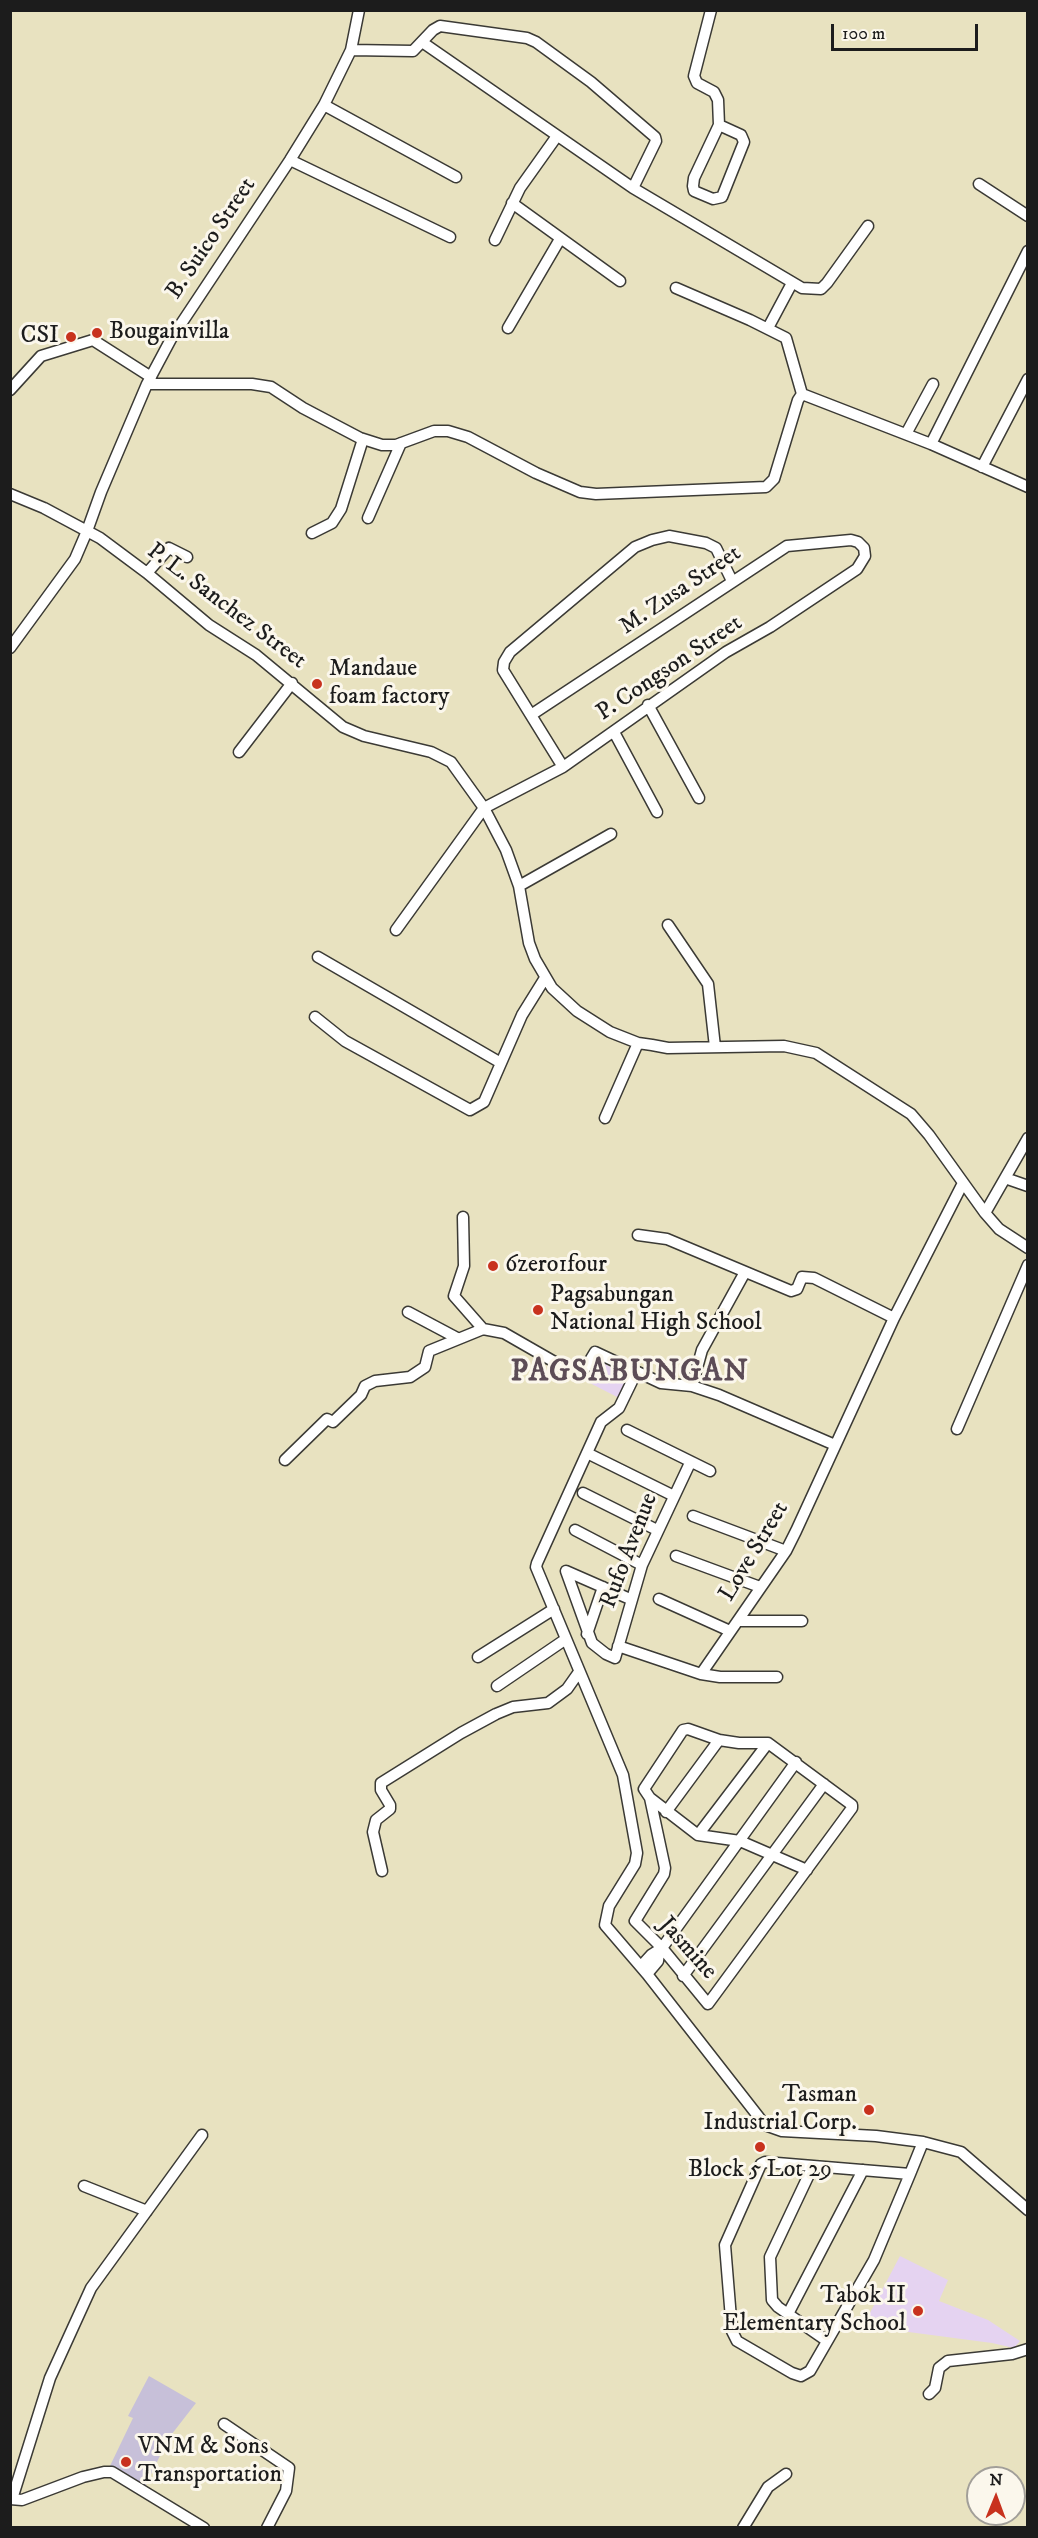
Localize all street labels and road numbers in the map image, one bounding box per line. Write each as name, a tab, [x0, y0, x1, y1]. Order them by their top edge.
street label: B. Suico Street	[161, 173, 263, 305]
street label: P. L. Sanchez Street	[141, 538, 311, 676]
street label: M. Zusa Street	[615, 540, 747, 642]
street label: P. Congson Street	[592, 610, 748, 728]
street label: Rufo Avenue	[595, 1489, 665, 1613]
street label: Love Street	[714, 1497, 796, 1607]
street label: Jasmine	[652, 1912, 722, 1986]

